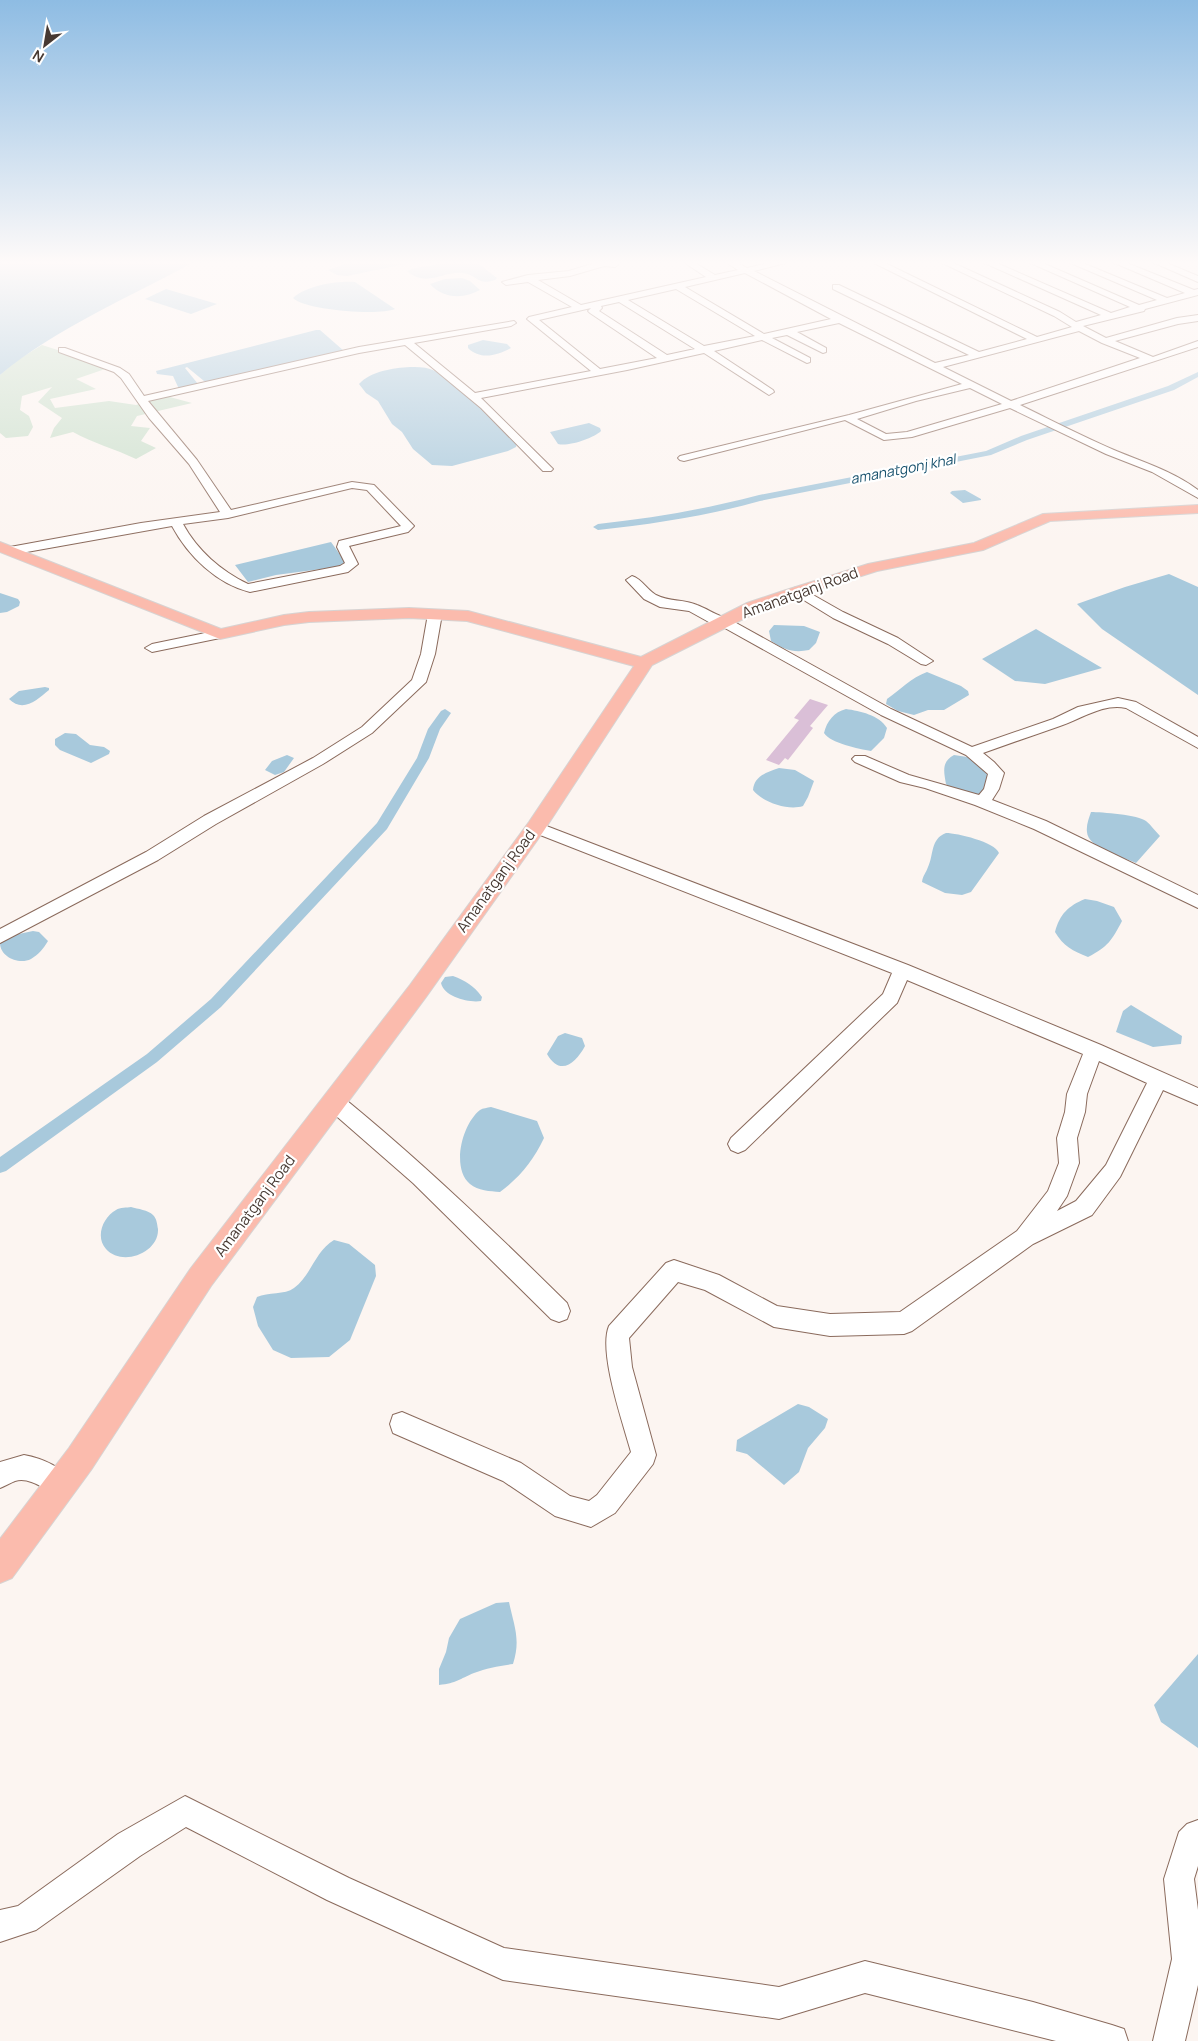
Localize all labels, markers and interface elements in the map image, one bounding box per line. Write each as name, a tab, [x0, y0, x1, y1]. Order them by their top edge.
north arrow	[20, 20, 70, 70]
text: N	[29, 46, 47, 67]
water label: amanatgonj khal	[849, 449, 959, 488]
street label: Amanatganj Road	[739, 562, 861, 623]
street label: Amanatganj Road	[451, 825, 540, 936]
street label: Amanatganj Road	[209, 1151, 300, 1261]

